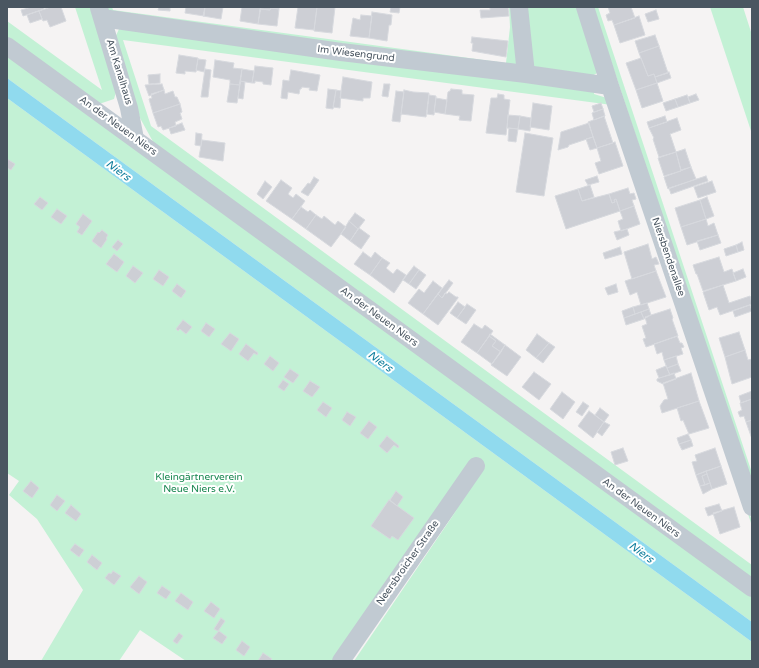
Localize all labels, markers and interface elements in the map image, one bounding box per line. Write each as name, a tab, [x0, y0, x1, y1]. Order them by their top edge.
street label: Am Kanalhaus	[103, 38, 135, 106]
street label: Im Wiesengrund	[317, 43, 395, 65]
street label: An der Neuen Niers	[77, 94, 159, 158]
water label: Niers	[103, 158, 133, 184]
street label: Niersbendenallee	[649, 216, 687, 298]
street label: An der Neuen Niers	[338, 285, 420, 349]
water label: Niers	[365, 349, 395, 375]
park label: Kleingärtnerverein Neue Niers e.V.	[155, 471, 243, 494]
street label: An der Neuen Niers	[600, 476, 682, 540]
street label: Neersbroicher Straße	[374, 518, 442, 608]
water label: Niers	[626, 540, 656, 566]

